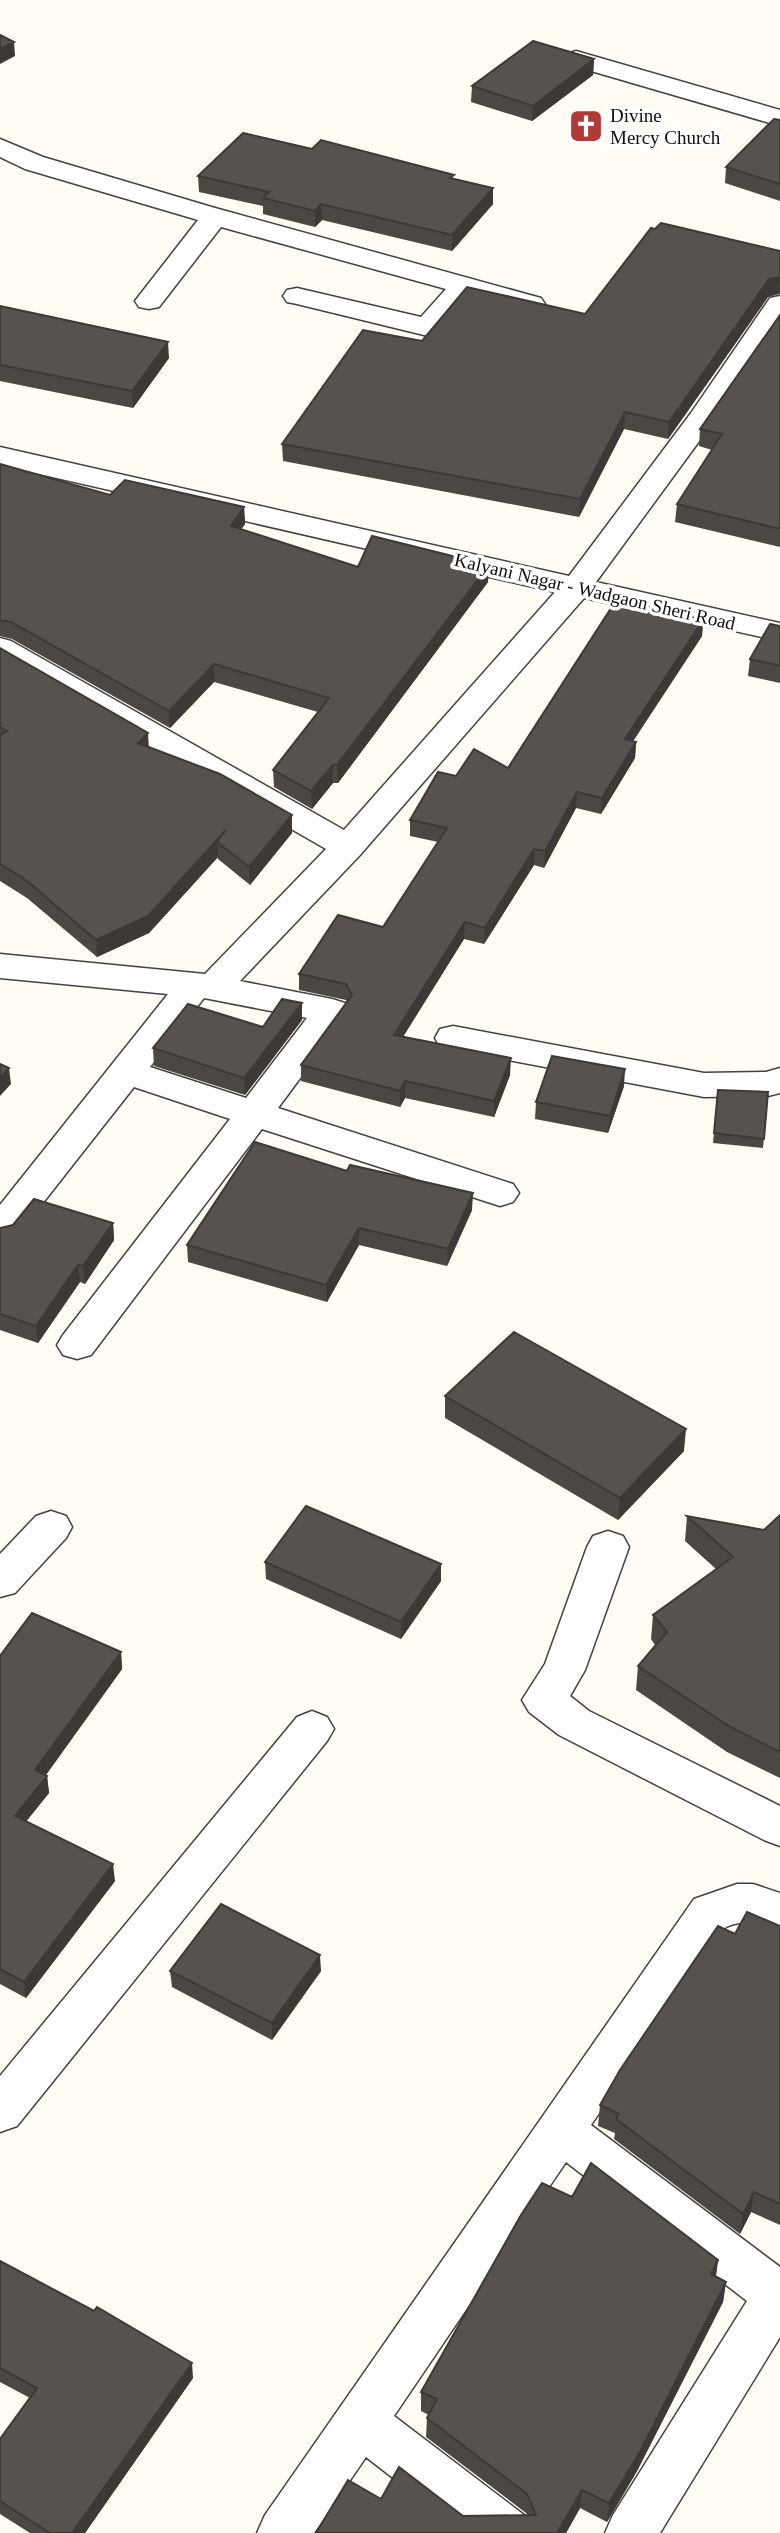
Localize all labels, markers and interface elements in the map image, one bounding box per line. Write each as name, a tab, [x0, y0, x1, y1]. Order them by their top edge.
place label: Divine Mercy Church	[610, 105, 721, 148]
church icon: Divine Mercy Church	[567, 107, 605, 145]
street label: Kalyani Nagar - Wadgaon Sheri Road	[452, 549, 738, 634]

